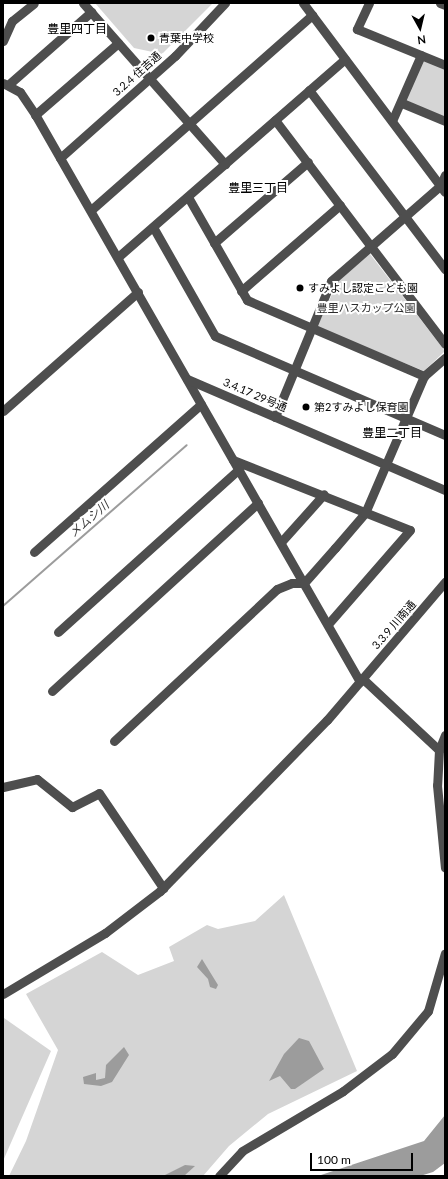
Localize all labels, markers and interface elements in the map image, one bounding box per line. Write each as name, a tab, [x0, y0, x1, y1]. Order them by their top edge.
north arrow	[400, 8, 440, 48]
district label: 豊里四丁目	[47, 22, 107, 36]
place label: 青葉中学校	[159, 31, 214, 45]
marker: 青葉中学校	[146, 33, 156, 43]
text: N	[417, 33, 427, 47]
street label: 3.2.4 住吉通	[110, 49, 164, 99]
district label: 豊里三丁目	[228, 181, 288, 195]
place label: すみよし認定こども園	[308, 281, 418, 295]
marker: すみよし認定こども園	[295, 283, 305, 293]
park label: 豊里ハスカップ公園	[317, 301, 415, 315]
street label: 3.4.17 29号通	[221, 376, 289, 414]
place label: 第2すみよし保育園	[314, 400, 408, 414]
marker: 第2すみよし保育園	[301, 402, 311, 412]
district label: 豊里二丁目	[362, 426, 422, 440]
water label: メムシ川	[66, 498, 112, 540]
street label: 3.3.9 川南通	[369, 598, 419, 652]
scale bar	[312, 1145, 415, 1171]
text: 100 m	[317, 1152, 351, 1167]

